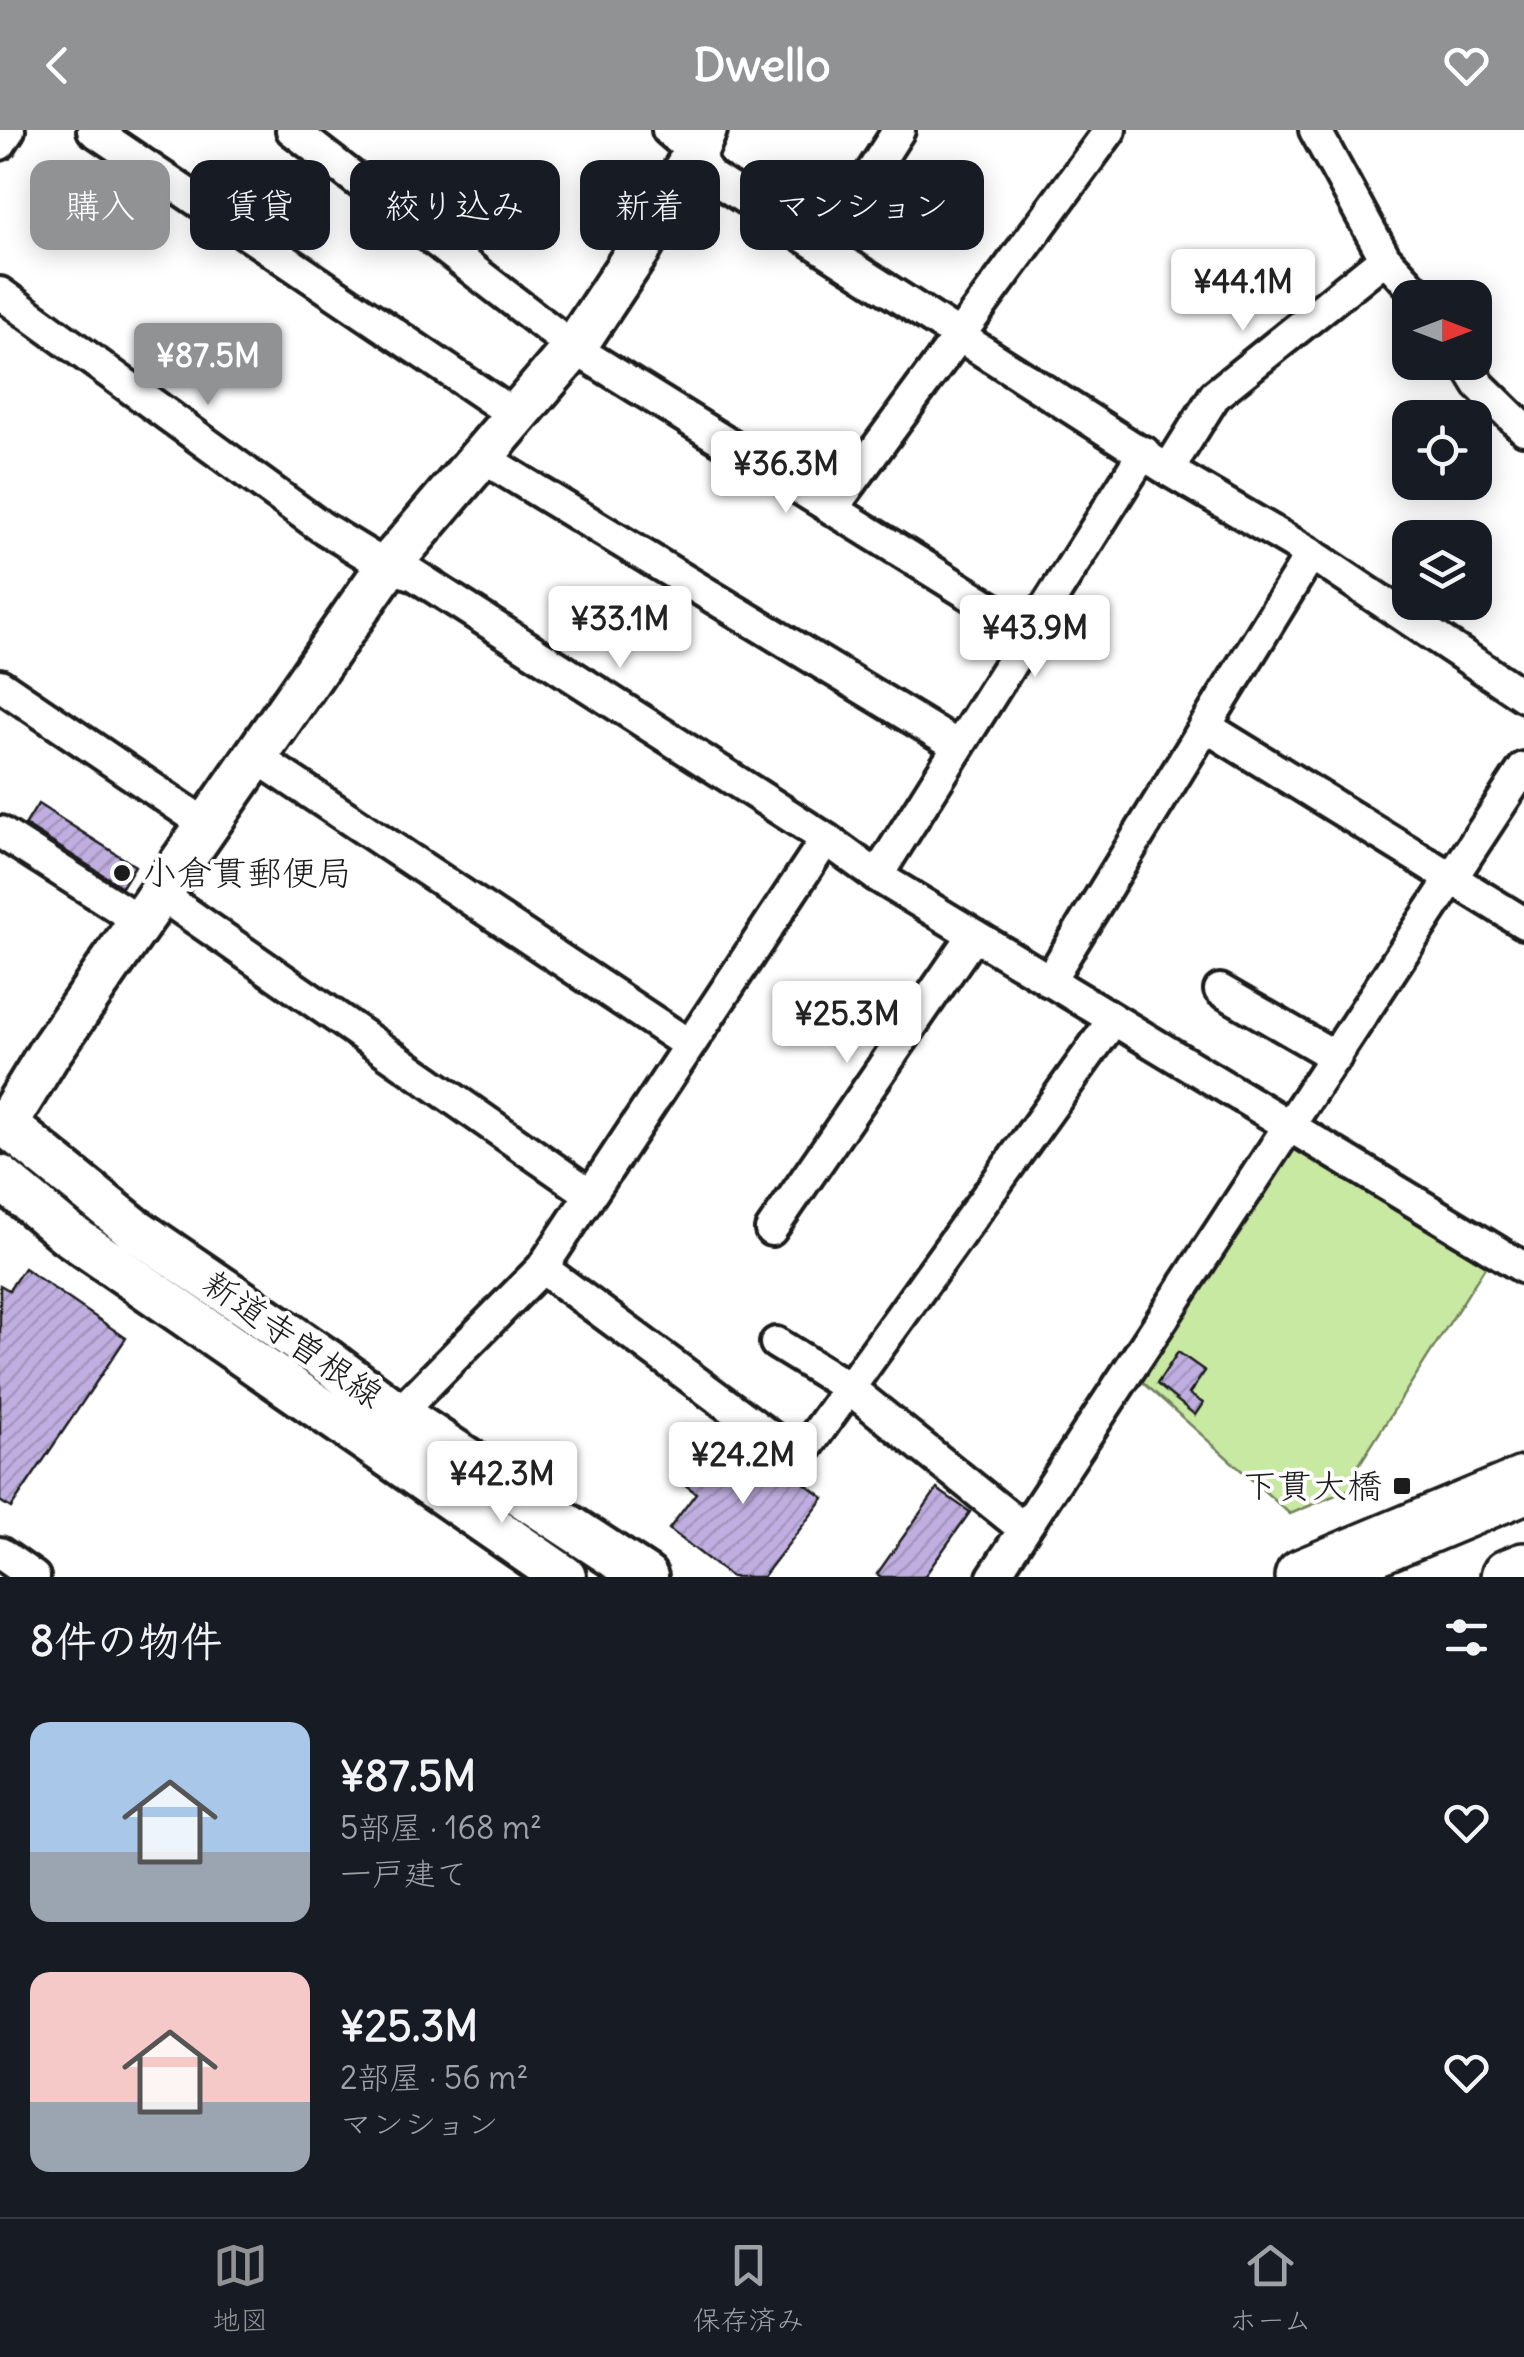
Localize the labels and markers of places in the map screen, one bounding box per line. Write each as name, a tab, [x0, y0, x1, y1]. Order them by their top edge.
pin: ¥44.1M	[1162, 249, 1324, 334]
pin: ¥87.5M	[127, 323, 289, 408]
pin: ¥36.3M	[705, 431, 867, 516]
pin: ¥33.1M	[539, 586, 701, 671]
pin: ¥43.9M	[954, 595, 1116, 680]
place label: 小倉貫郵便局	[142, 850, 352, 894]
marker: 小倉貫郵便局	[111, 862, 133, 884]
pin: ¥25.3M	[766, 981, 928, 1066]
pin: ¥24.2M	[662, 1422, 824, 1507]
pin: ¥42.3M	[421, 1441, 583, 1526]
place label: 下貫大橋	[1242, 1463, 1382, 1507]
marker: 下貫大橋	[1391, 1475, 1413, 1497]

